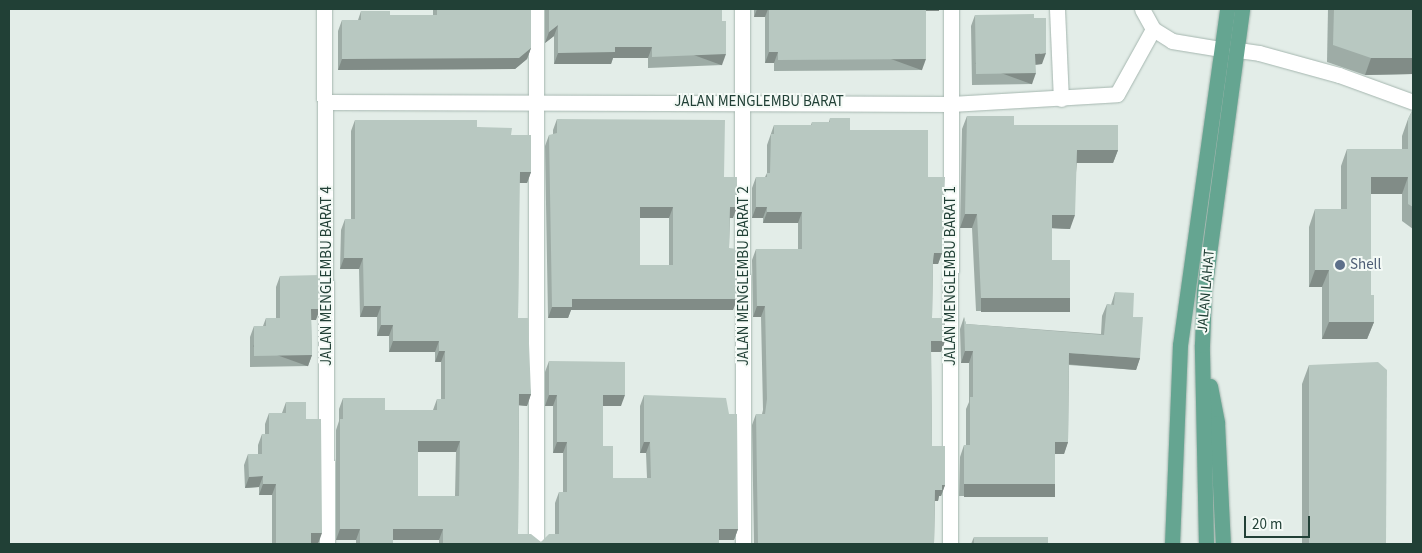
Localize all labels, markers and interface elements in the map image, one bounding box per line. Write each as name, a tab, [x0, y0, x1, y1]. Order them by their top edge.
street label: JALAN MENGLEMBU BARAT	[674, 93, 844, 111]
street label: JALAN MENGLEMBU BARAT 4	[318, 186, 336, 366]
street label: JALAN MENGLEMBU BARAT 2	[735, 186, 753, 366]
street label: JALAN MENGLEMBU BARAT 1	[942, 186, 960, 366]
street label: JALAN LAHAT	[1193, 248, 1219, 334]
place label: Shell	[1350, 256, 1381, 274]
marker: Shell	[1334, 259, 1346, 271]
scale bar	[1247, 506, 1313, 538]
text: 20 m	[1252, 514, 1282, 535]

